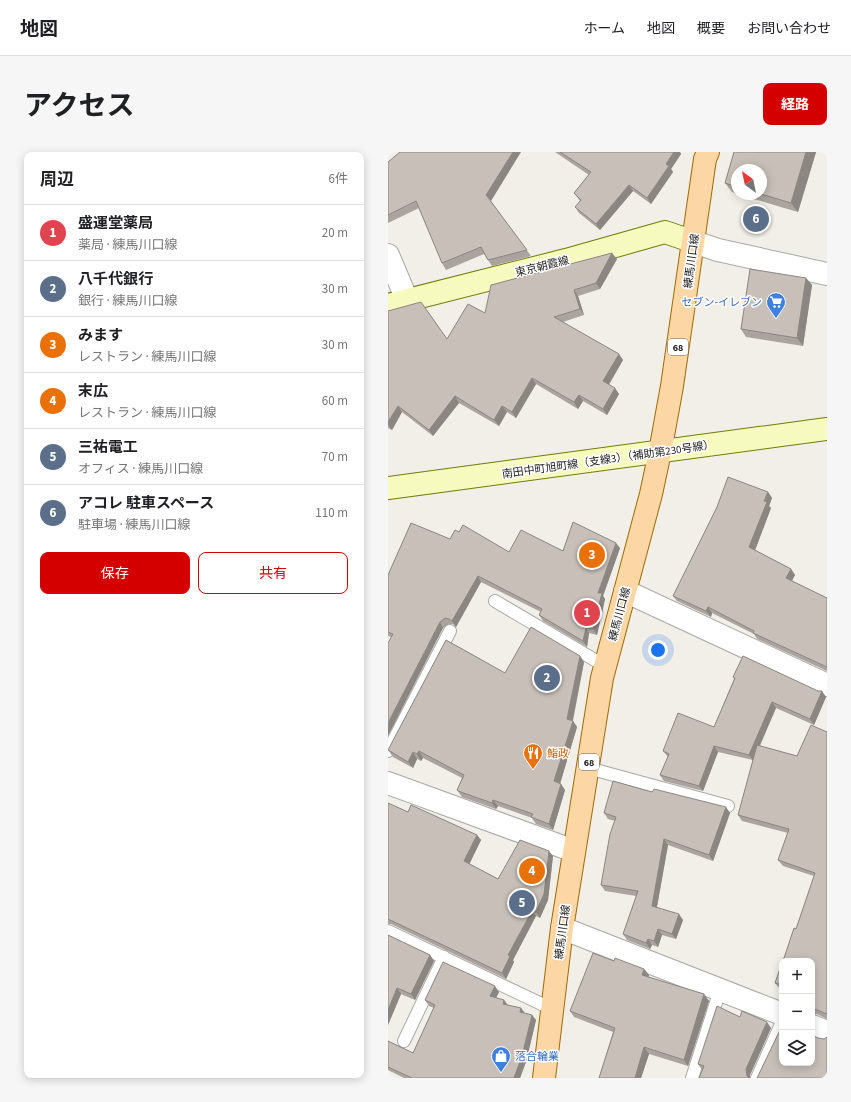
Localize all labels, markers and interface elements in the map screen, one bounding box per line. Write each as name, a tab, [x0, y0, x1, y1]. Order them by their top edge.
text: 地図	[20, 16, 58, 43]
text: ホーム	[583, 19, 625, 39]
text: 地図	[647, 19, 675, 39]
text: 概要	[697, 19, 725, 39]
text: お問い合わせ	[747, 19, 831, 39]
button: 経路	[763, 83, 827, 125]
text: アクセス	[24, 86, 135, 126]
north arrow	[731, 164, 767, 200]
text: 周辺	[40, 168, 74, 192]
text: 6件	[329, 170, 348, 188]
pin: 6	[743, 204, 769, 234]
text: 盛運堂薬局	[78, 213, 153, 234]
text: 1	[50, 224, 56, 242]
text: 20 m	[322, 224, 348, 242]
street label: 練馬川口線	[680, 233, 703, 289]
text: 薬局 · 練馬川口線	[78, 236, 177, 254]
street label: 東京朝霞線	[514, 253, 571, 280]
text: 八千代銀行	[78, 269, 153, 290]
text: 2	[50, 280, 56, 298]
text: 30 m	[322, 280, 348, 298]
supermarket icon: セブン-イレブン	[765, 291, 787, 319]
text: 銀行 · 練馬川口線	[78, 292, 177, 310]
place label: セブン-イレブン	[682, 295, 762, 310]
text: みます	[78, 325, 123, 346]
text: 3	[50, 336, 56, 354]
text: 30 m	[322, 336, 348, 354]
road number: 68	[668, 339, 688, 355]
text: レストラン · 練馬川口線	[78, 348, 216, 366]
text: 末広	[78, 381, 108, 402]
text: 4	[50, 392, 56, 410]
text: 60 m	[322, 392, 348, 410]
text: レストラン · 練馬川口線	[78, 404, 216, 422]
text: 三祐電工	[78, 437, 138, 458]
street label: 南田中町旭町線（支線3）（補助第230号線）	[501, 437, 715, 482]
text: 5	[50, 448, 56, 466]
text: 70 m	[322, 448, 348, 466]
text: オフィス · 練馬川口線	[78, 460, 203, 478]
text: アコレ 駐車スペース	[78, 493, 214, 514]
text: 6	[50, 504, 56, 522]
text: 110 m	[315, 504, 348, 522]
text: 駐車場 · 練馬川口線	[78, 516, 190, 534]
pin: 3	[579, 540, 605, 570]
button: 保存	[40, 552, 190, 594]
button: 共有	[198, 552, 348, 594]
street label: 練馬川口線	[605, 586, 634, 643]
pin: 1	[574, 598, 600, 628]
your location	[648, 640, 668, 660]
pin: 2	[534, 663, 560, 693]
restaurant icon: 鮨政	[522, 742, 544, 770]
place label: 鮨政	[547, 746, 569, 761]
road number: 68	[579, 754, 599, 770]
pin: 4	[519, 856, 545, 886]
pin: 5	[509, 888, 535, 918]
street label: 練馬川口線	[551, 904, 574, 960]
map controls	[779, 958, 815, 1066]
button: +	[779, 958, 815, 994]
button: −	[779, 994, 815, 1030]
button: layers	[779, 1030, 815, 1066]
shop icon: 落合輪業	[490, 1045, 512, 1073]
place label: 落合輪業	[515, 1049, 559, 1064]

